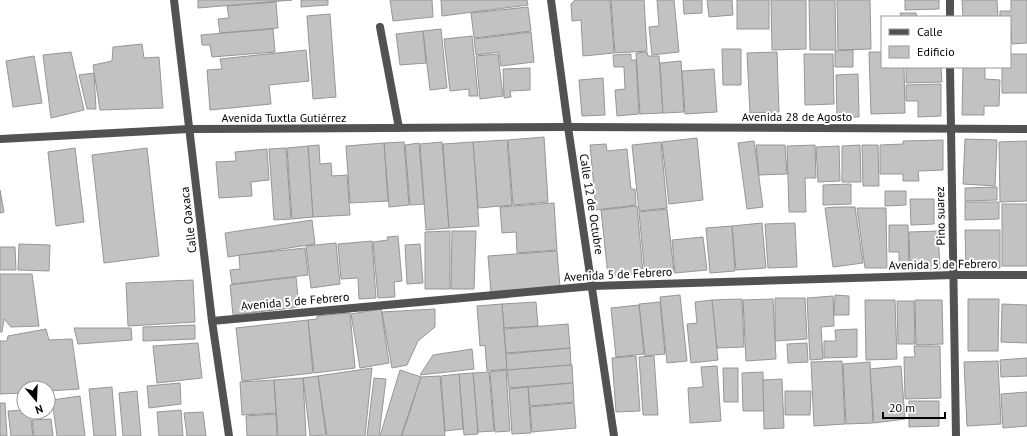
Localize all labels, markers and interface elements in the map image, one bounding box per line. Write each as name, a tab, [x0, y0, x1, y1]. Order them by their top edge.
legend	[881, 16, 1011, 68]
text: Calle	[917, 24, 943, 39]
text: Edificio	[917, 44, 955, 59]
street label: Avenida 28 de Agosto	[742, 109, 852, 124]
street label: Avenida Tuxtla Gutiérrez	[222, 110, 346, 125]
street label: Calle 12 de Octubre	[577, 153, 607, 255]
street label: Calle Oaxaca	[176, 186, 200, 254]
street label: Pino suarez	[932, 186, 948, 246]
street label: Avenida 5 de Febrero	[889, 256, 997, 272]
street label: Avenida 5 de Febrero	[563, 264, 673, 284]
street label: Avenida 5 de Febrero	[240, 289, 350, 313]
north arrow	[16, 380, 56, 420]
scale bar	[883, 394, 945, 420]
text: 20 m	[889, 400, 915, 415]
text: N	[34, 402, 45, 417]

